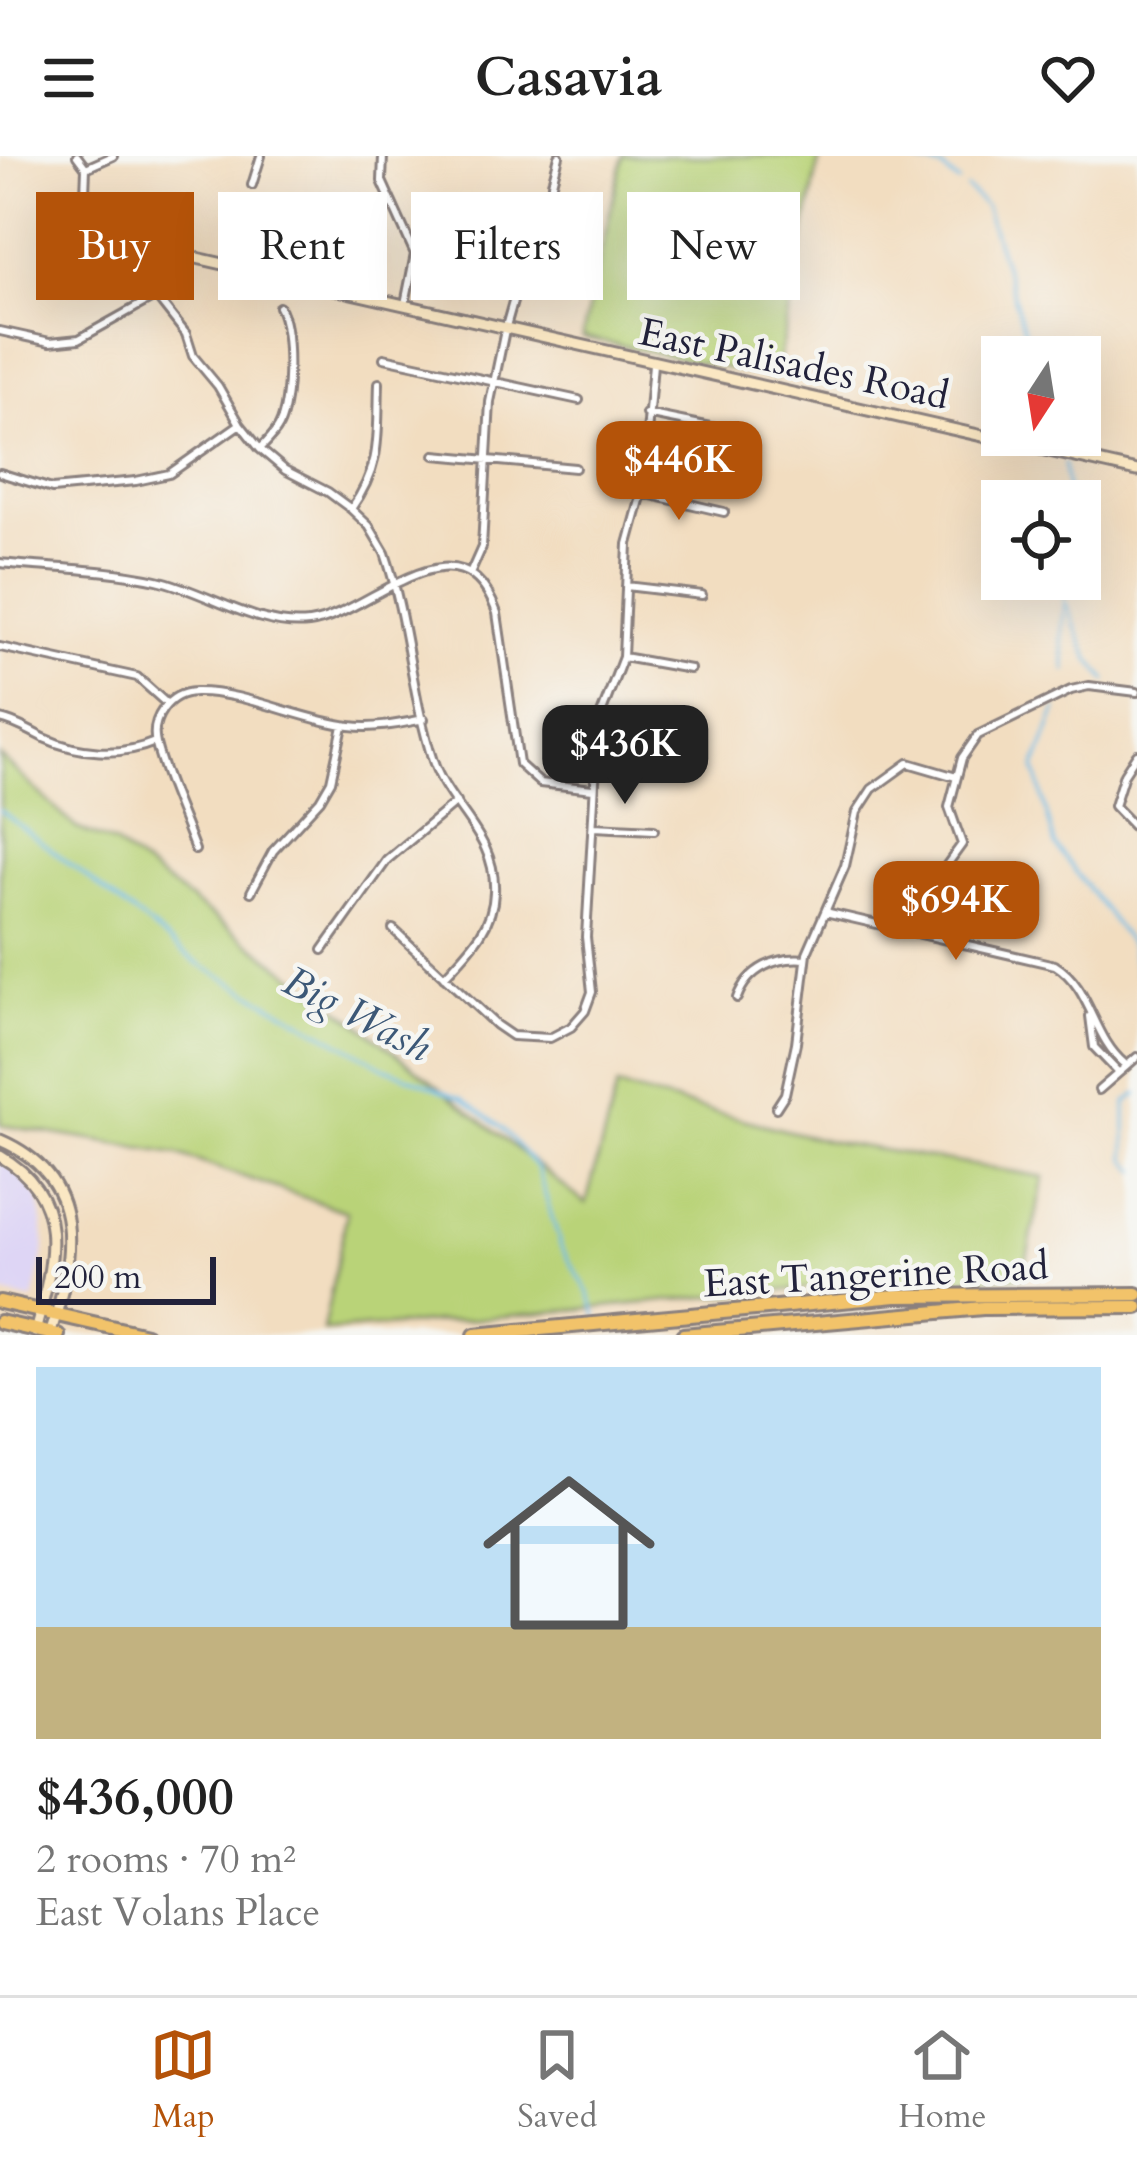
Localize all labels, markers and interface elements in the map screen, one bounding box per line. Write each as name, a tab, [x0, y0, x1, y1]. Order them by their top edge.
text: Casavia	[475, 42, 662, 115]
icon: menu	[36, 45, 102, 111]
icon: heart	[1035, 45, 1101, 111]
chip: Buy	[36, 192, 194, 300]
chip: Rent	[218, 192, 387, 300]
chip: Filters	[411, 192, 603, 300]
chip: New	[627, 192, 800, 300]
street label: East Palisades Road	[634, 305, 954, 423]
north arrow	[981, 336, 1101, 456]
map controls	[981, 336, 1101, 600]
pin: $446K	[595, 421, 763, 523]
text: $446K	[623, 433, 735, 486]
button: locate	[981, 480, 1101, 600]
pin: $436K	[541, 705, 709, 807]
text: $436K	[569, 717, 681, 770]
pin: $694K	[872, 861, 1040, 963]
text: $694K	[900, 873, 1012, 926]
water label: Big Wash	[273, 952, 441, 1076]
street label: East Tangerine Road	[702, 1239, 1050, 1310]
scale bar	[36, 1251, 216, 1304]
text: 200 m	[54, 1255, 141, 1300]
icon: home	[461, 1445, 677, 1661]
text: $436,000	[36, 1763, 234, 1833]
text: 2 rooms · 70 m²	[36, 1833, 296, 1886]
text: East Volans Place	[36, 1886, 320, 1939]
tab: Map	[150, 2022, 216, 2139]
tab: Saved	[517, 2022, 597, 2139]
tab: Home	[898, 2022, 987, 2139]

